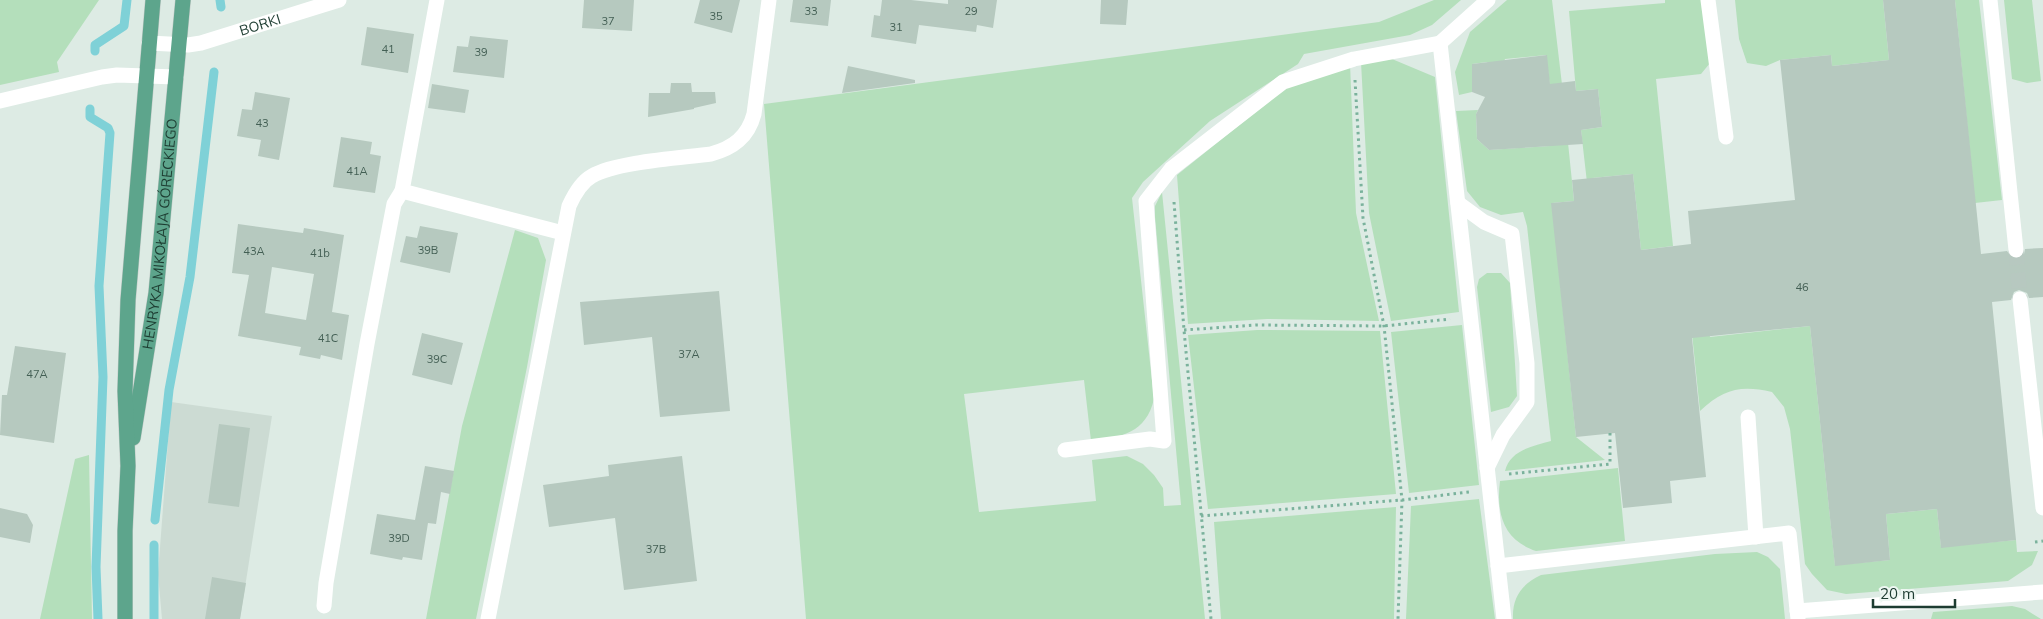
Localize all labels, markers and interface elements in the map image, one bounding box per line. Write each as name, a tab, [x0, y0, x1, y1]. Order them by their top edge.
house number: 33	[804, 4, 818, 18]
house number: 29	[964, 4, 978, 18]
house number: 35	[709, 9, 723, 23]
street label: BORKI	[237, 10, 283, 40]
house number: 37	[601, 14, 615, 28]
house number: 31	[889, 20, 903, 34]
house number: 41	[381, 42, 395, 56]
house number: 39	[474, 45, 488, 59]
house number: 43	[255, 116, 269, 130]
street label: HENRYKA MIKOŁAJA GÓRECKIEGO	[138, 118, 181, 351]
house number: 41A	[346, 164, 368, 178]
house number: 39B	[418, 243, 438, 257]
house number: 43A	[243, 244, 265, 258]
house number: 41b	[310, 246, 330, 260]
house number: 46	[1795, 280, 1809, 294]
house number: 41C	[318, 331, 338, 345]
house number: 37A	[678, 347, 700, 361]
house number: 39C	[427, 352, 447, 366]
house number: 47A	[26, 367, 48, 381]
house number: 39D	[388, 531, 410, 545]
house number: 37B	[646, 542, 666, 556]
scale bar	[1873, 576, 1956, 608]
text: 20 m	[1880, 584, 1915, 603]

